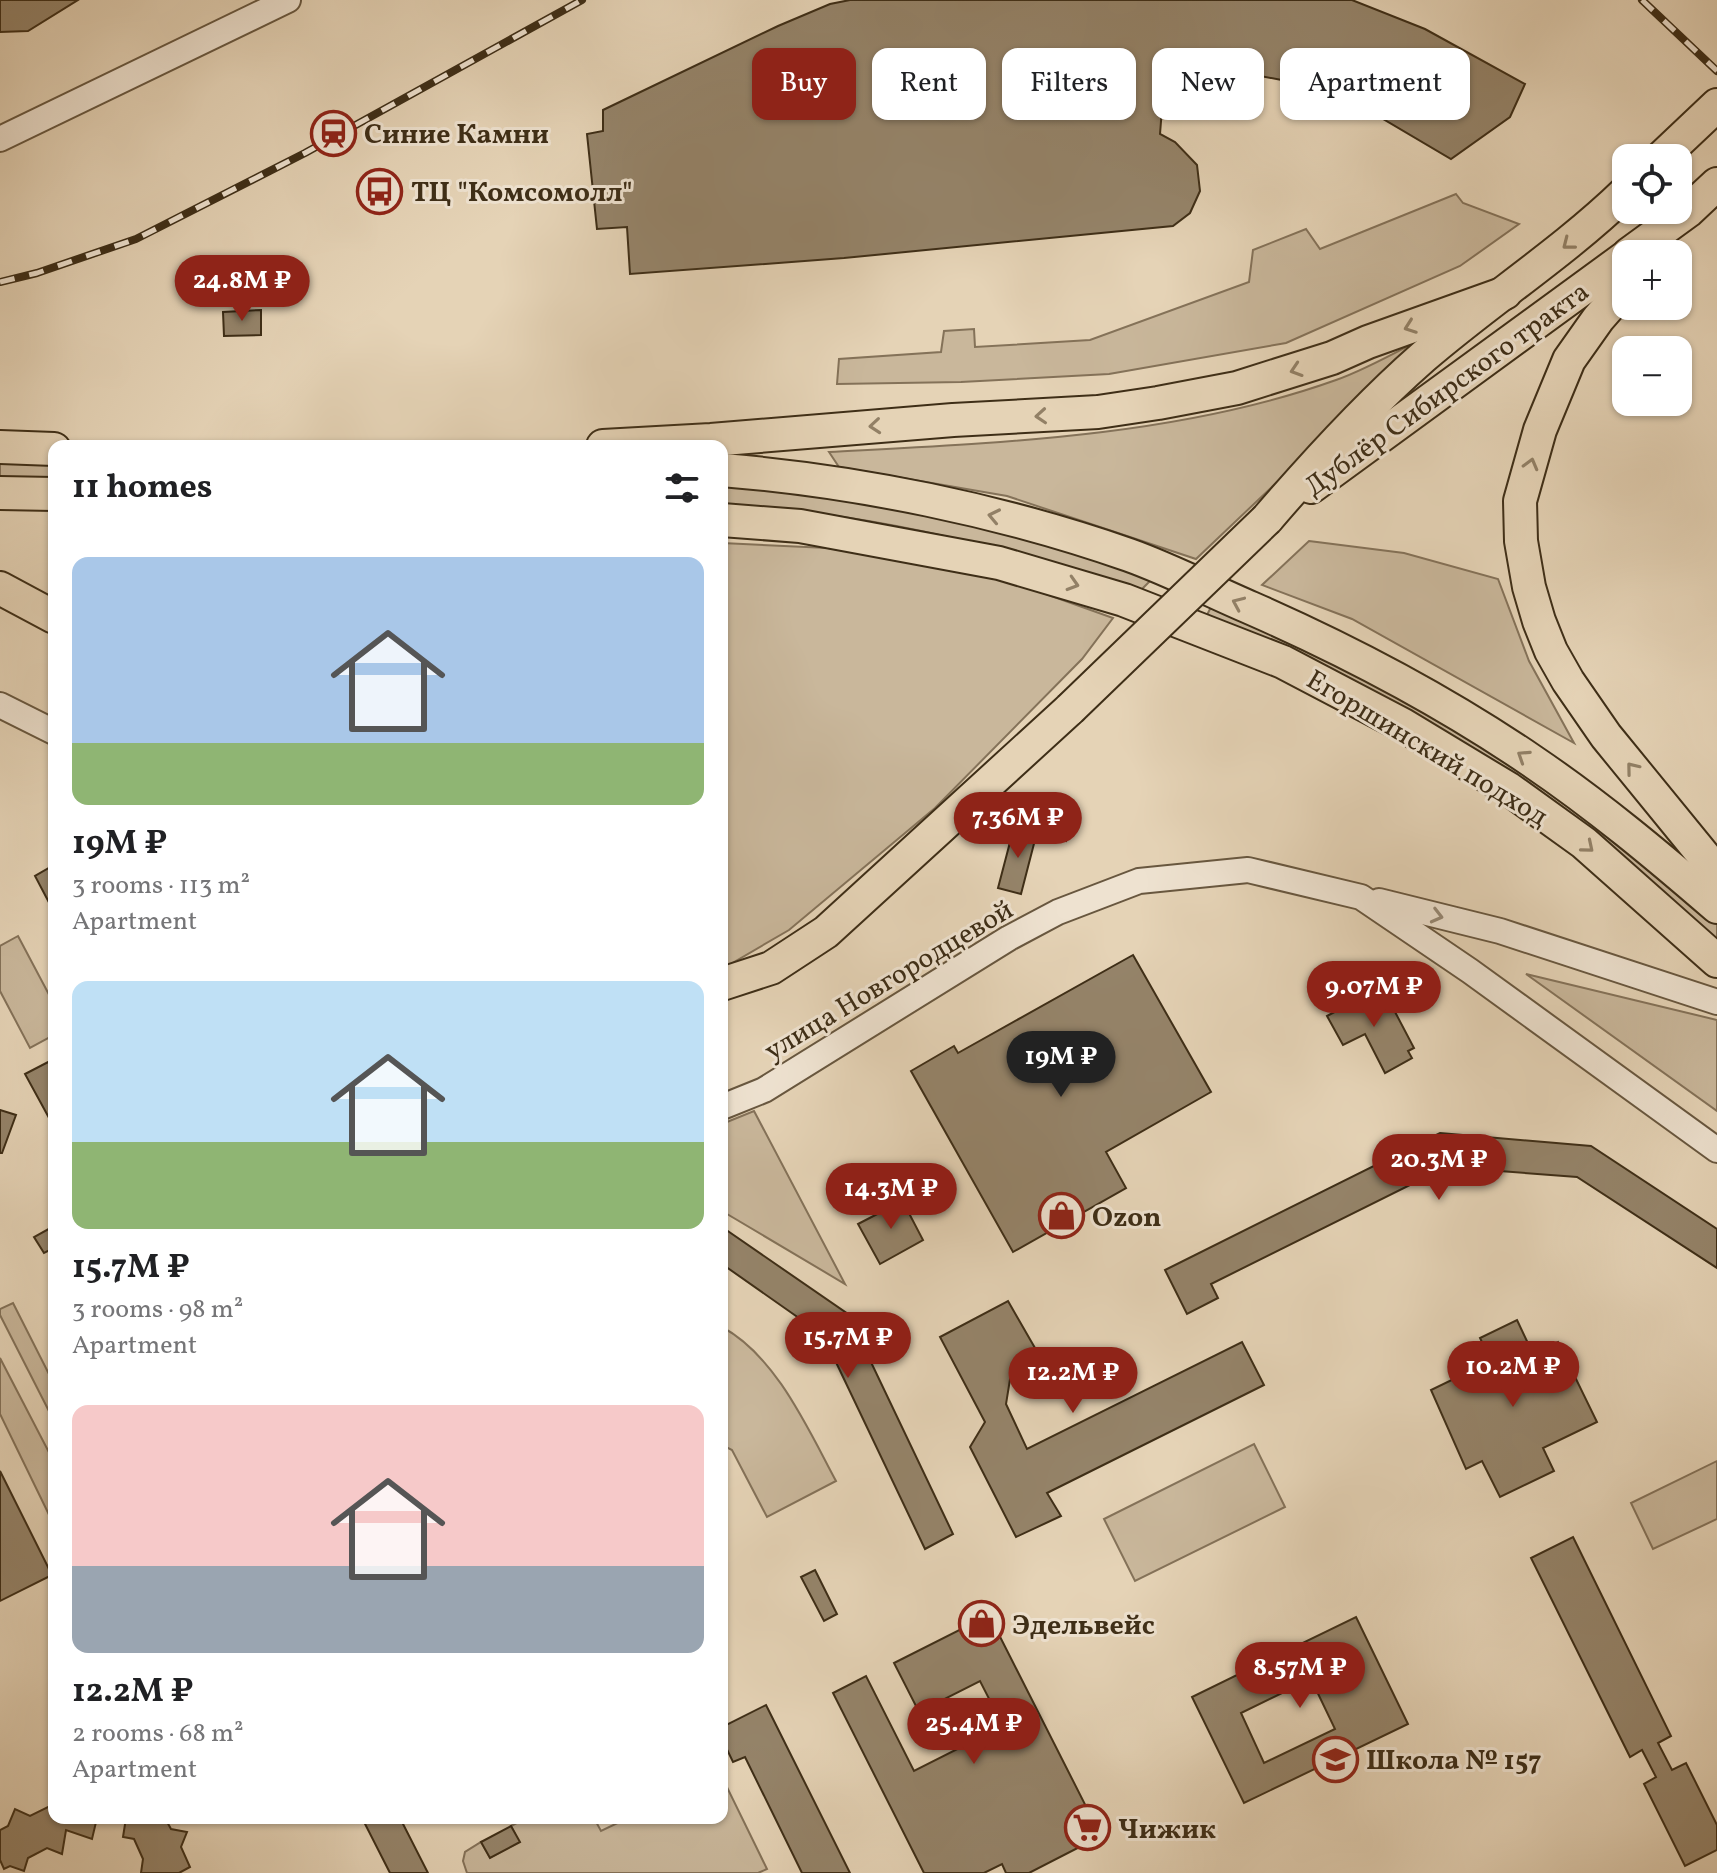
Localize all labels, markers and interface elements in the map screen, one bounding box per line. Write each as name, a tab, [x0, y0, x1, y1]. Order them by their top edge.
chip: Buy	[752, 48, 856, 120]
chip: Rent	[872, 48, 986, 120]
chip: Filters	[1002, 48, 1136, 120]
chip: New	[1152, 48, 1264, 120]
chip: Apartment	[1280, 48, 1470, 120]
station icon: Синие Камни	[309, 109, 357, 157]
place label: Синие Камни	[364, 116, 549, 155]
map controls	[1612, 144, 1692, 416]
button: locate	[1612, 144, 1692, 224]
bus stop icon: ТЦ "Комсомолл"	[356, 167, 404, 215]
place label: ТЦ "Комсомолл"	[411, 174, 633, 213]
one-way arrow	[1563, 235, 1577, 249]
button: +	[1612, 240, 1692, 320]
pin: 24.8M ₽	[168, 255, 316, 323]
text: 24.8M ₽	[193, 263, 291, 299]
street label: Дублёр Сибирского тракта	[1297, 273, 1598, 507]
one-way arrow	[1404, 317, 1418, 334]
button: −	[1612, 336, 1692, 416]
one-way arrow	[1289, 360, 1303, 376]
one-way arrow	[1034, 407, 1047, 424]
one-way arrow	[868, 417, 881, 434]
one-way arrow	[1521, 458, 1538, 472]
text: 11 homes	[72, 465, 212, 512]
icon: filters	[660, 466, 704, 510]
one-way arrow	[988, 508, 1001, 525]
one-way arrow	[1066, 575, 1080, 591]
one-way arrow	[1232, 597, 1247, 613]
icon: home	[316, 609, 460, 753]
street label: Егоршинский подход	[1298, 661, 1555, 837]
one-way arrow	[1518, 750, 1532, 765]
one-way arrow	[1627, 763, 1642, 778]
pin: 7.36M ₽	[944, 792, 1092, 860]
text: 7.36M ₽	[972, 800, 1064, 836]
text: 19M ₽	[72, 821, 167, 868]
one-way arrow	[1579, 838, 1594, 852]
text: 3 rooms · 113 m²	[72, 868, 250, 904]
street label: улица Новгородцевой	[757, 891, 1021, 1071]
text: Apartment	[72, 904, 197, 940]
one-way arrow	[1429, 906, 1443, 923]
pin: 9.07M ₽	[1300, 961, 1448, 1029]
text: 9.07M ₽	[1325, 969, 1423, 1005]
pin: 19M ₽	[1005, 1031, 1117, 1099]
icon: home	[316, 1033, 460, 1177]
text: 19M ₽	[1025, 1039, 1097, 1075]
pin: 20.3M ₽	[1365, 1134, 1513, 1202]
text: 20.3M ₽	[1390, 1142, 1488, 1178]
pin: 14.3M ₽	[817, 1163, 965, 1231]
text: 14.3M ₽	[844, 1171, 938, 1207]
shop icon: Ozon	[1037, 1192, 1085, 1240]
place label: Ozon	[1092, 1199, 1162, 1238]
text: 15.7M ₽	[72, 1245, 190, 1292]
text: 3 rooms · 98 m²	[72, 1292, 243, 1328]
pin: 15.7M ₽	[774, 1312, 922, 1380]
text: 15.7M ₽	[803, 1320, 893, 1356]
text: Apartment	[72, 1328, 197, 1364]
pin: 10.2M ₽	[1439, 1341, 1587, 1409]
pin: 12.2M ₽	[999, 1347, 1147, 1415]
text: 10.2M ₽	[1465, 1349, 1561, 1385]
text: 12.2M ₽	[1026, 1355, 1120, 1391]
icon: home	[316, 1457, 460, 1601]
shop icon: Эдельвейс	[957, 1600, 1005, 1648]
place label: Эдельвейс	[1012, 1607, 1155, 1646]
pin: 8.57M ₽	[1226, 1642, 1374, 1710]
text: 8.57M ₽	[1253, 1650, 1347, 1686]
text: 12.2M ₽	[72, 1669, 194, 1716]
pin: 25.4M ₽	[900, 1698, 1048, 1766]
text: 25.4M ₽	[925, 1706, 1023, 1742]
text: 2 rooms · 68 m²	[72, 1716, 244, 1752]
school or university icon: Школа № 157	[1311, 1735, 1359, 1783]
place label: Школа № 157	[1366, 1742, 1542, 1781]
text: Apartment	[72, 1752, 197, 1788]
supermarket icon: Чижик	[1063, 1804, 1111, 1852]
place label: Чижик	[1118, 1811, 1216, 1850]

